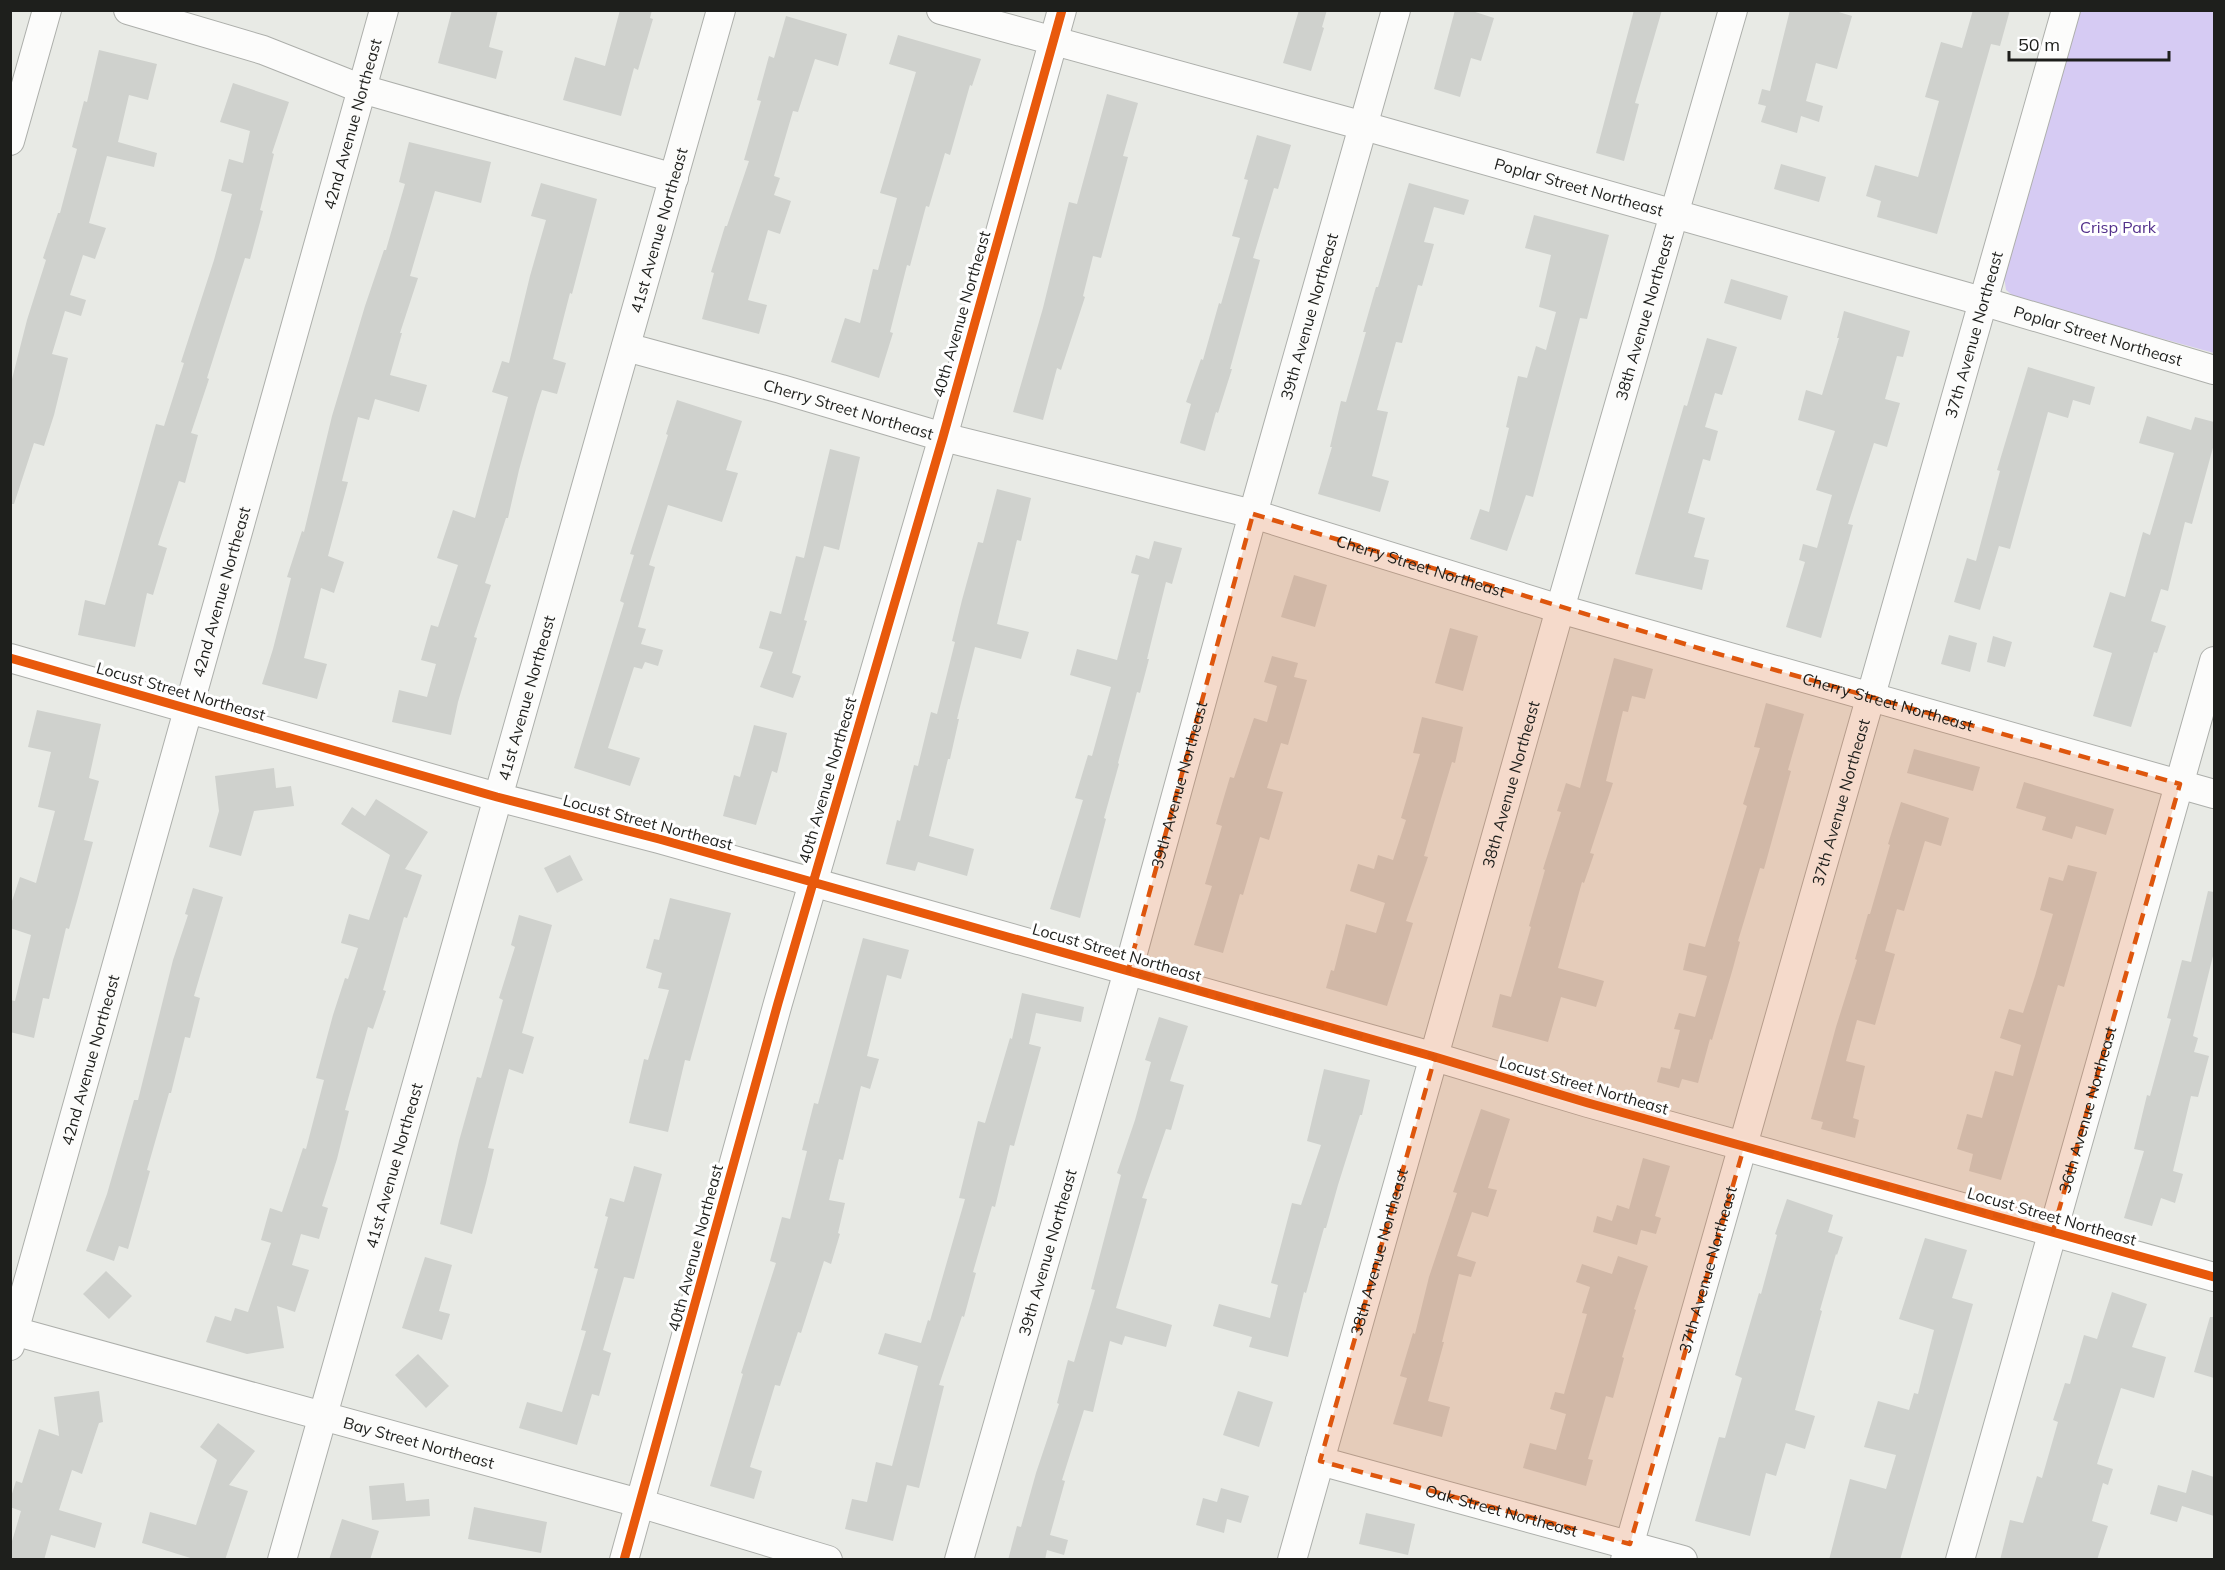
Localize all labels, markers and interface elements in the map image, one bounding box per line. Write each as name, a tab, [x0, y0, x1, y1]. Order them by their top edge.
scale bar	[2009, 24, 2170, 62]
text: 50 m	[2018, 33, 2060, 56]
street label: 42nd Avenue Northeast	[319, 36, 386, 212]
street label: 41st Avenue Northeast	[626, 145, 692, 315]
street label: Poplar Street Northeast	[1492, 153, 1666, 220]
park label: Crisp Park	[2080, 217, 2157, 237]
street label: 40th Avenue Northeast	[928, 228, 994, 400]
street label: 39th Avenue Northeast	[1276, 230, 1342, 402]
street label: 38th Avenue Northeast	[1611, 231, 1678, 403]
street label: 37th Avenue Northeast	[1940, 249, 2007, 420]
street label: Poplar Street Northeast	[2011, 301, 2185, 370]
street label: Cherry Street Northeast	[761, 375, 936, 444]
street label: 42nd Avenue Northeast	[188, 504, 255, 680]
street label: Cherry Street Northeast	[1334, 530, 1509, 602]
street label: 41st Avenue Northeast	[493, 613, 559, 783]
street label: Locust Street Northeast	[94, 657, 268, 725]
street label: Cherry Street Northeast	[1800, 668, 1976, 735]
street label: 40th Avenue Northeast	[794, 694, 860, 866]
street label: 39th Avenue Northeast	[1147, 698, 1211, 870]
street label: 38th Avenue Northeast	[1478, 698, 1544, 870]
street label: 37th Avenue Northeast	[1807, 716, 1874, 888]
street label: Locust Street Northeast	[561, 790, 736, 854]
street label: Locust Street Northeast	[1030, 918, 1204, 986]
street label: 42nd Avenue Northeast	[57, 972, 124, 1148]
street label: 36th Avenue Northeast	[2054, 1024, 2120, 1195]
street label: Locust Street Northeast	[1497, 1051, 1671, 1119]
street label: 41st Avenue Northeast	[361, 1080, 427, 1250]
street label: 40th Avenue Northeast	[663, 1162, 727, 1334]
street label: 39th Avenue Northeast	[1014, 1166, 1081, 1338]
street label: 38th Avenue Northeast	[1346, 1166, 1412, 1338]
street label: Locust Street Northeast	[1965, 1182, 2139, 1250]
street label: 37th Avenue Northeast	[1674, 1183, 1741, 1355]
street label: Bay Street Northeast	[341, 1412, 497, 1473]
street label: Oak Street Northeast	[1423, 1480, 1580, 1541]

